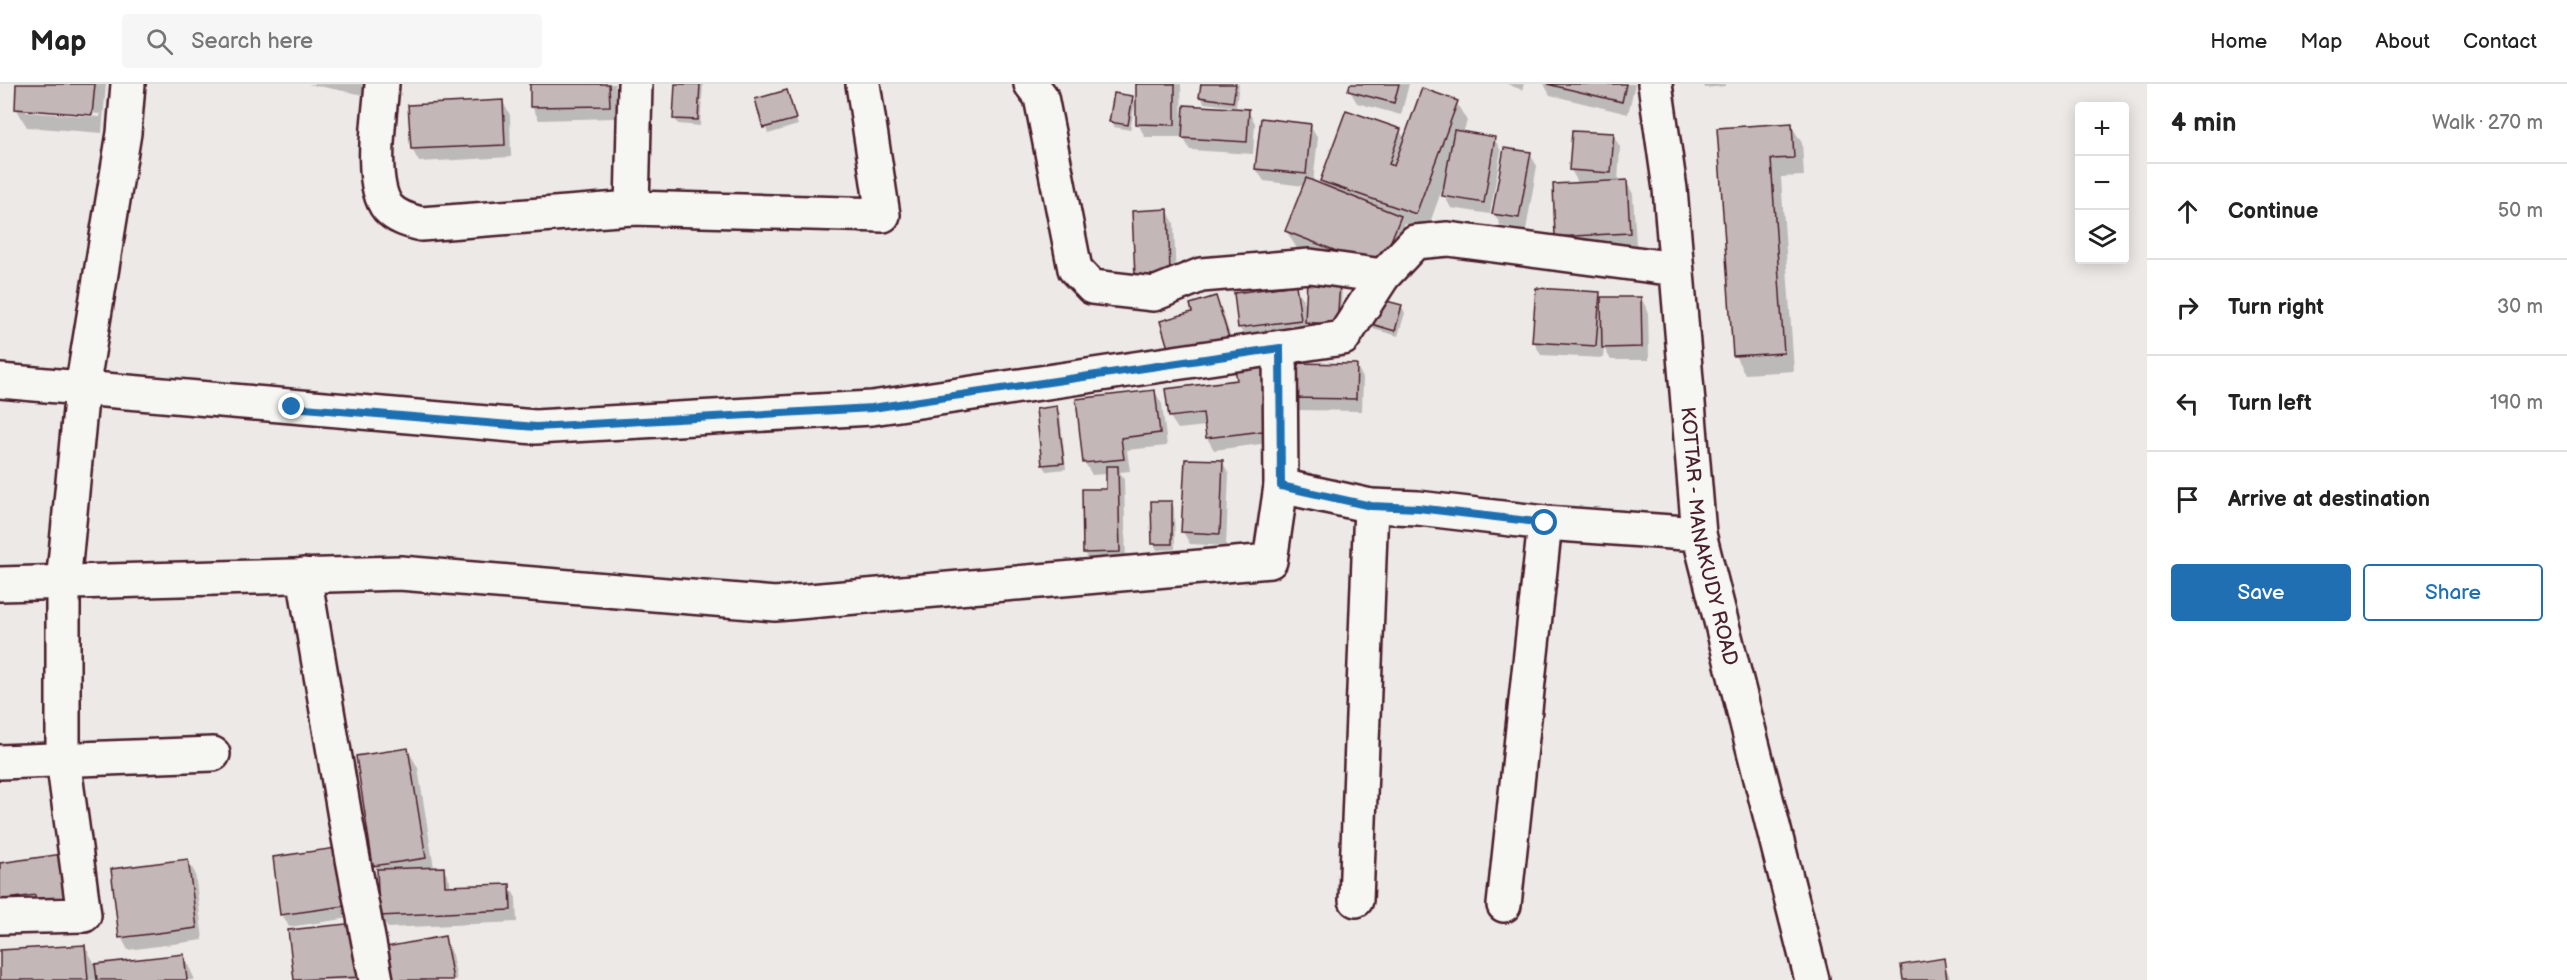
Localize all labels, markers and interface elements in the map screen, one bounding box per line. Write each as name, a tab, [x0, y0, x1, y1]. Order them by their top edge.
search box	[122, 14, 542, 68]
text: Map	[30, 25, 86, 58]
icon: search	[143, 25, 176, 58]
text: Search here	[191, 28, 313, 55]
text: Home	[2210, 29, 2267, 54]
text: Map	[2300, 29, 2342, 54]
text: About	[2375, 29, 2430, 54]
text: Contact	[2463, 29, 2537, 54]
map controls	[2075, 102, 2129, 264]
button: +	[2075, 102, 2129, 156]
text: 4 min	[2171, 108, 2236, 139]
text: Walk · 270 m	[2432, 111, 2543, 135]
button: −	[2075, 156, 2129, 210]
icon: ahead	[2171, 195, 2204, 228]
text: Continue	[2228, 198, 2318, 225]
text: 50 m	[2498, 199, 2543, 223]
button: layers	[2075, 210, 2129, 264]
icon: right	[2171, 291, 2204, 324]
text: Turn right	[2228, 294, 2324, 321]
text: 30 m	[2497, 295, 2543, 319]
icon: left	[2171, 387, 2204, 420]
text: Turn left	[2228, 390, 2312, 417]
text: 190 m	[2490, 391, 2543, 415]
route end	[278, 393, 304, 419]
street label: KOTTAR - MANAKUDY ROAD	[1675, 406, 1743, 668]
icon: arrive	[2171, 483, 2204, 516]
text: Arrive at destination	[2228, 486, 2430, 513]
route start	[1531, 509, 1557, 535]
button: Save	[2171, 564, 2351, 621]
button: Share	[2363, 564, 2543, 621]

